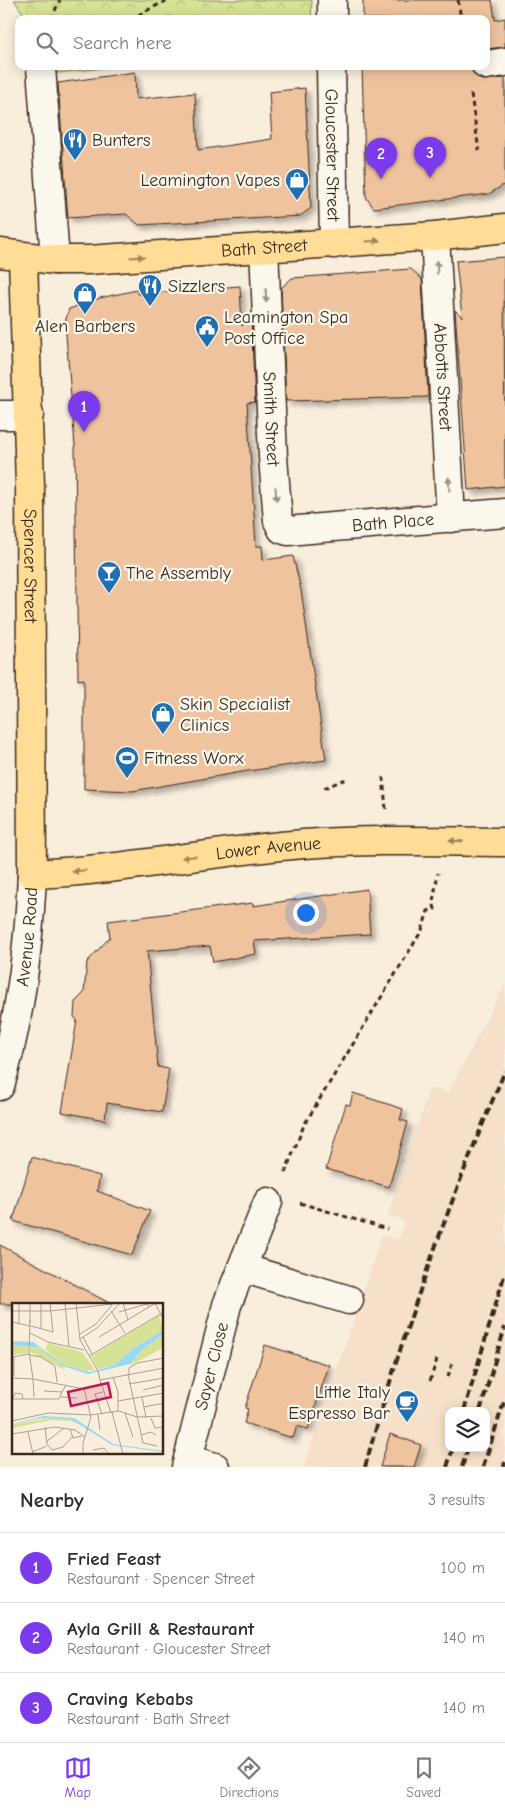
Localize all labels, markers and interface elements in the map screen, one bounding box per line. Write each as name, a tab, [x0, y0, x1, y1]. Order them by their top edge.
search box	[15, 15, 490, 70]
icon: search	[33, 29, 61, 57]
text: Search here	[73, 32, 172, 54]
street label: Gloucester Street	[320, 88, 344, 222]
restaurant icon: Bunters	[62, 127, 88, 161]
place label: Bunters	[92, 130, 151, 151]
pin: 3	[414, 137, 446, 178]
pin: 2	[365, 138, 397, 179]
shop icon: Leamington Vapes	[284, 167, 310, 201]
place label: Leamington Vapes	[140, 170, 280, 191]
street label: Bath Street	[220, 235, 309, 262]
one-way arrow	[365, 236, 381, 244]
one-way arrow	[129, 253, 145, 261]
one-way arrow	[433, 259, 441, 275]
restaurant icon: Sizzlers	[137, 273, 163, 307]
place label: Sizzlers	[168, 276, 225, 297]
shop icon: Alen Barbers	[72, 281, 98, 315]
one-way arrow	[262, 289, 270, 305]
place label: Leamington Spa Post Office	[224, 307, 348, 349]
public building icon: Leamington Spa Post Office	[194, 314, 220, 348]
place label: Alen Barbers	[35, 316, 135, 337]
street label: Abbotts Street	[429, 322, 456, 432]
street label: Smith Street	[258, 371, 284, 468]
pin: 1	[68, 391, 100, 432]
one-way arrow	[444, 476, 452, 492]
one-way arrow	[272, 486, 280, 502]
street label: Spencer Street	[19, 509, 41, 624]
street label: Bath Place	[351, 509, 435, 536]
bar icon: The Assembly	[96, 560, 122, 594]
place label: The Assembly	[126, 563, 232, 584]
place label: Skin Specialist Clinics	[180, 694, 291, 736]
shop icon: Skin Specialist Clinics	[150, 701, 176, 735]
sports icon: Fitness Worx	[114, 745, 140, 779]
place label: Fitness Worx	[144, 748, 244, 769]
street label: Lower Avenue	[215, 833, 322, 865]
one-way arrow	[448, 837, 464, 845]
one-way arrow	[180, 854, 196, 862]
one-way arrow	[71, 867, 87, 875]
street label: Avenue Road	[12, 887, 42, 988]
your location	[293, 900, 319, 926]
inset map	[12, 1303, 164, 1454]
street label: Sayer Close	[191, 1320, 233, 1413]
place label: Little Italy Espresso Bar	[288, 1382, 391, 1424]
cafe icon: Little Italy Espresso Bar	[394, 1389, 420, 1423]
map controls	[445, 1407, 490, 1452]
button: layers	[445, 1407, 490, 1452]
text: Nearby	[20, 1488, 84, 1512]
text: 3 results	[428, 1491, 485, 1509]
text: Fried Feast	[67, 1548, 161, 1570]
text: 1	[33, 1559, 39, 1577]
text: 100 m	[441, 1559, 485, 1577]
text: Restaurant · Spencer Street	[67, 1570, 254, 1588]
text: Ayla Grill & Restaurant	[67, 1618, 254, 1640]
text: 2	[32, 1629, 40, 1647]
text: 140 m	[443, 1629, 485, 1647]
text: Restaurant · Gloucester Street	[67, 1640, 271, 1658]
text: Craving Kebabs	[67, 1688, 193, 1710]
text: 3	[32, 1699, 40, 1717]
text: 140 m	[443, 1699, 485, 1717]
text: Restaurant · Bath Street	[67, 1710, 230, 1728]
tab: Map	[64, 1754, 92, 1801]
tab: Directions	[219, 1754, 279, 1801]
tab: Saved	[406, 1754, 441, 1801]

